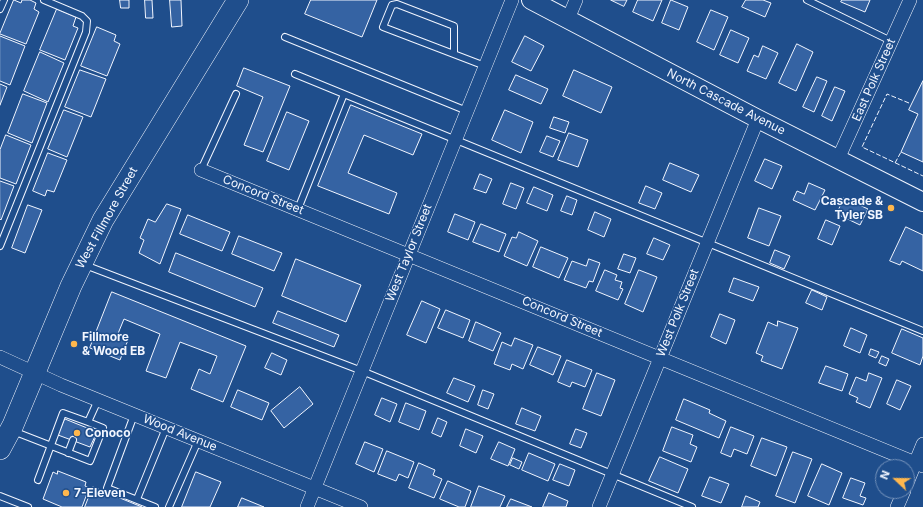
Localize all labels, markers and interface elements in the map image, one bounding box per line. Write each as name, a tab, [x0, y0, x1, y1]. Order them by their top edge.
street label: East Polk Street	[849, 36, 899, 124]
street label: North Cascade Avenue	[664, 66, 788, 138]
street label: West Fillmore Street	[73, 165, 141, 271]
street label: Concord Street	[220, 172, 306, 218]
place label: Cascade & Tyler SB	[821, 194, 883, 222]
street label: West Taylor Street	[383, 202, 435, 304]
marker: Cascade & Tyler SB	[886, 203, 896, 213]
street label: West Polk Street	[654, 267, 702, 359]
street label: Concord Street	[520, 294, 604, 340]
place label: Fillmore & Wood EB	[82, 330, 145, 358]
marker: Fillmore & Wood EB	[69, 339, 79, 349]
street label: Wood Avenue	[141, 412, 219, 454]
place label: Conoco	[85, 426, 130, 440]
marker: Conoco	[72, 428, 82, 438]
north arrow	[875, 459, 915, 499]
text: N	[877, 468, 893, 481]
place label: 7-Eleven	[74, 486, 126, 500]
marker: 7-Eleven	[61, 488, 71, 498]

